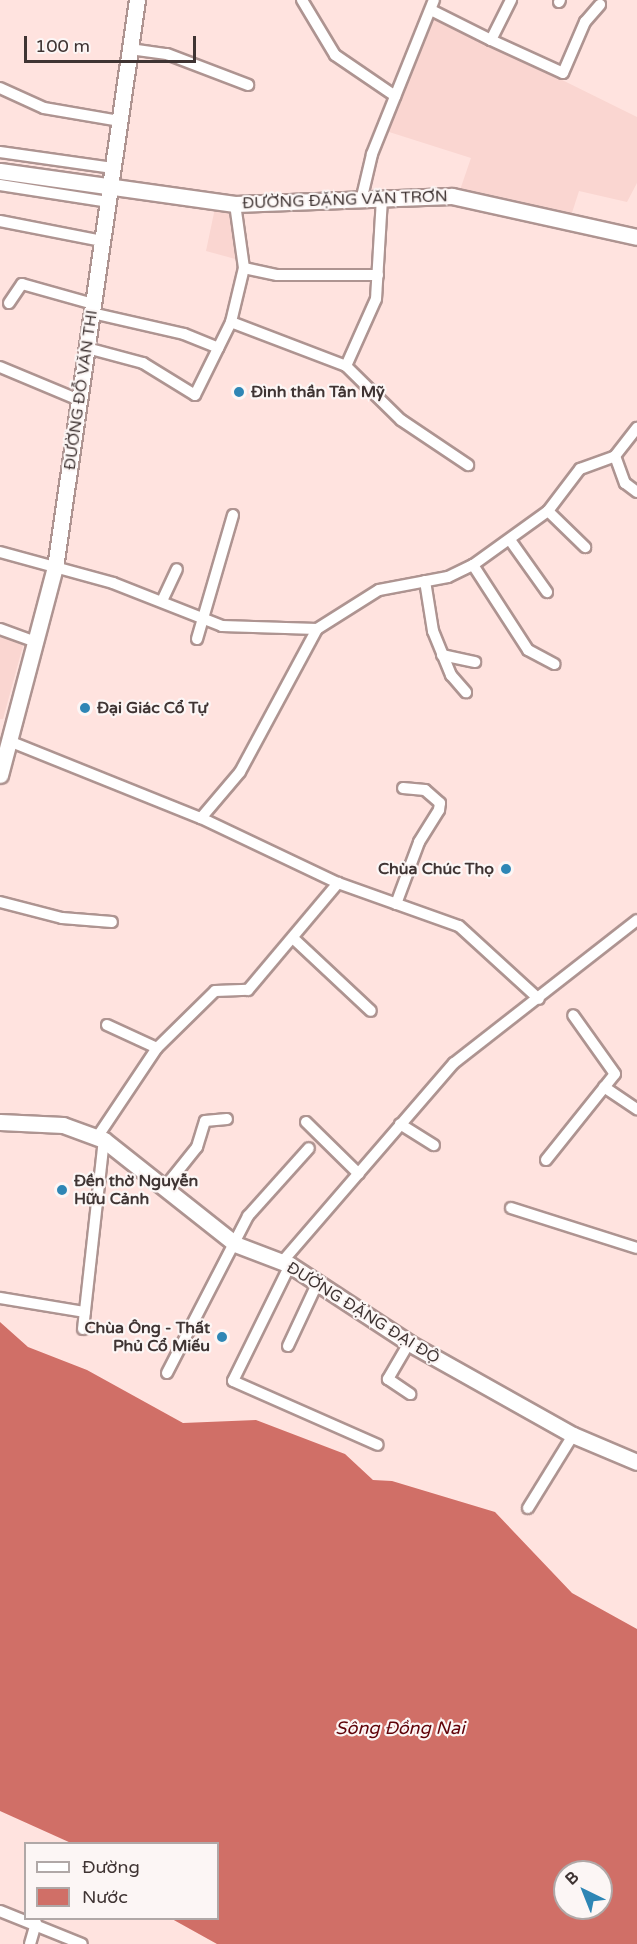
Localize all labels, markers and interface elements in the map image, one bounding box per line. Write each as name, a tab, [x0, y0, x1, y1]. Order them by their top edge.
scale bar	[27, 24, 200, 62]
text: 100 m	[35, 35, 90, 57]
street label: ĐƯỜNG ĐẶNG VĂN TRƠN	[242, 187, 448, 213]
street label: ĐƯỜNG ĐỖ VĂN THI	[60, 309, 102, 471]
place label: Đình thần Tân Mỹ	[251, 382, 385, 402]
marker: Đình thần Tân Mỹ	[232, 385, 246, 399]
place label: Đại Giác Cổ Tự	[97, 698, 207, 718]
marker: Đại Giác Cổ Tự	[78, 701, 92, 715]
place label: Chùa Chúc Thọ	[378, 859, 494, 879]
marker: Chùa Chúc Thọ	[499, 862, 513, 876]
place label: Đền thờ Nguyễn Hữu Cảnh	[74, 1171, 198, 1209]
marker: Đền thờ Nguyễn Hữu Cảnh	[55, 1183, 69, 1197]
street label: ĐƯỜNG ĐẶNG ĐẠI ĐỘ	[283, 1258, 443, 1368]
place label: Chùa Ông - Thất Phủ Cổ Miếu	[84, 1318, 210, 1356]
marker: Chùa Ông - Thất Phủ Cổ Miếu	[215, 1330, 229, 1344]
water label: Sông Đồng Nai	[335, 1717, 465, 1739]
legend	[24, 1842, 219, 1920]
text: Đường	[82, 1856, 140, 1878]
north arrow	[553, 1860, 613, 1920]
text: B	[561, 1867, 583, 1889]
text: Nước	[82, 1886, 128, 1908]

